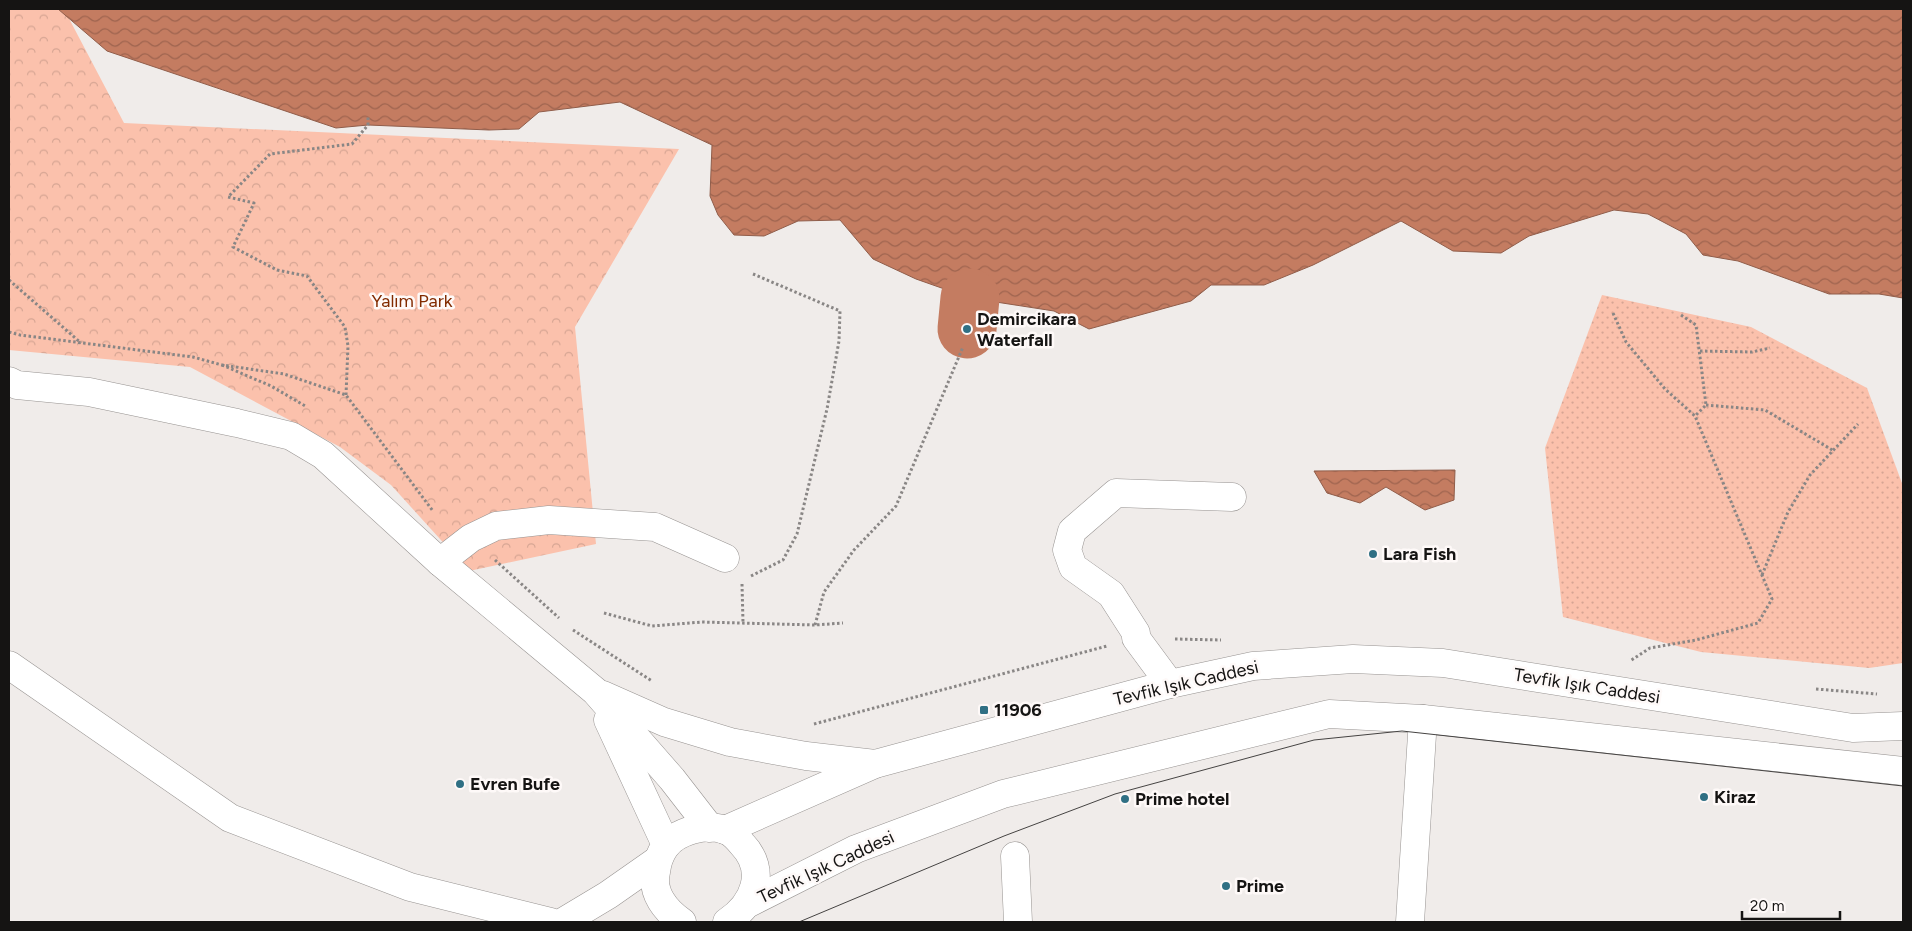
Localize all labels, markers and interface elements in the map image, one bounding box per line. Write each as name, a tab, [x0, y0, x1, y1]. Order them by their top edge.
park label: Yalım Park	[371, 290, 453, 312]
place label: Demircikara Waterfall	[977, 308, 1077, 351]
marker: Demircikara Waterfall	[961, 323, 973, 335]
place label: Lara Fish	[1383, 543, 1456, 565]
marker: Lara Fish	[1367, 548, 1379, 560]
street label: Tevfik Işık Caddesi	[1111, 656, 1261, 710]
street label: Tevfik Işık Caddesi	[1512, 664, 1662, 708]
place label: 11906	[994, 699, 1042, 721]
marker: 11906	[978, 704, 990, 716]
place label: Evren Bufe	[470, 773, 560, 795]
marker: Evren Bufe	[454, 778, 466, 790]
place label: Kiraz	[1714, 786, 1756, 808]
place label: Prime hotel	[1135, 788, 1230, 810]
marker: Kiraz	[1698, 791, 1710, 803]
marker: Prime hotel	[1119, 793, 1131, 805]
street label: Tevfik Işık Caddesi	[754, 826, 898, 908]
place label: Prime	[1236, 875, 1284, 897]
marker: Prime	[1220, 880, 1232, 892]
scale bar	[1742, 888, 1840, 920]
text: 20 m	[1750, 897, 1784, 915]

